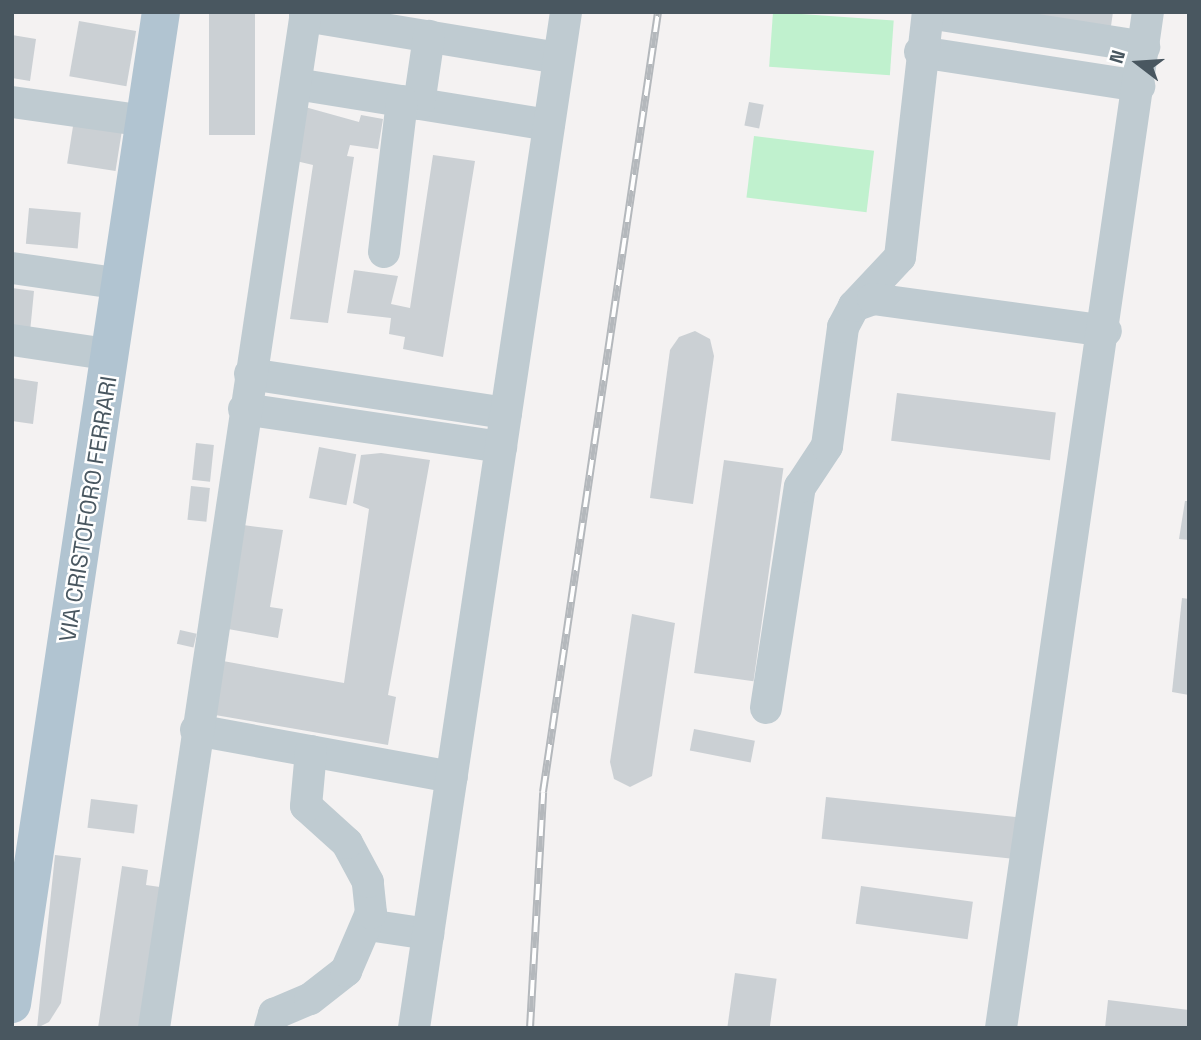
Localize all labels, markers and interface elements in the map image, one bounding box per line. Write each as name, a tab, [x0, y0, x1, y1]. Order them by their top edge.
north arrow	[1103, 28, 1173, 98]
text: N	[1104, 47, 1131, 66]
street label: VIA CRISTOFORO FERRARI	[53, 374, 123, 644]

